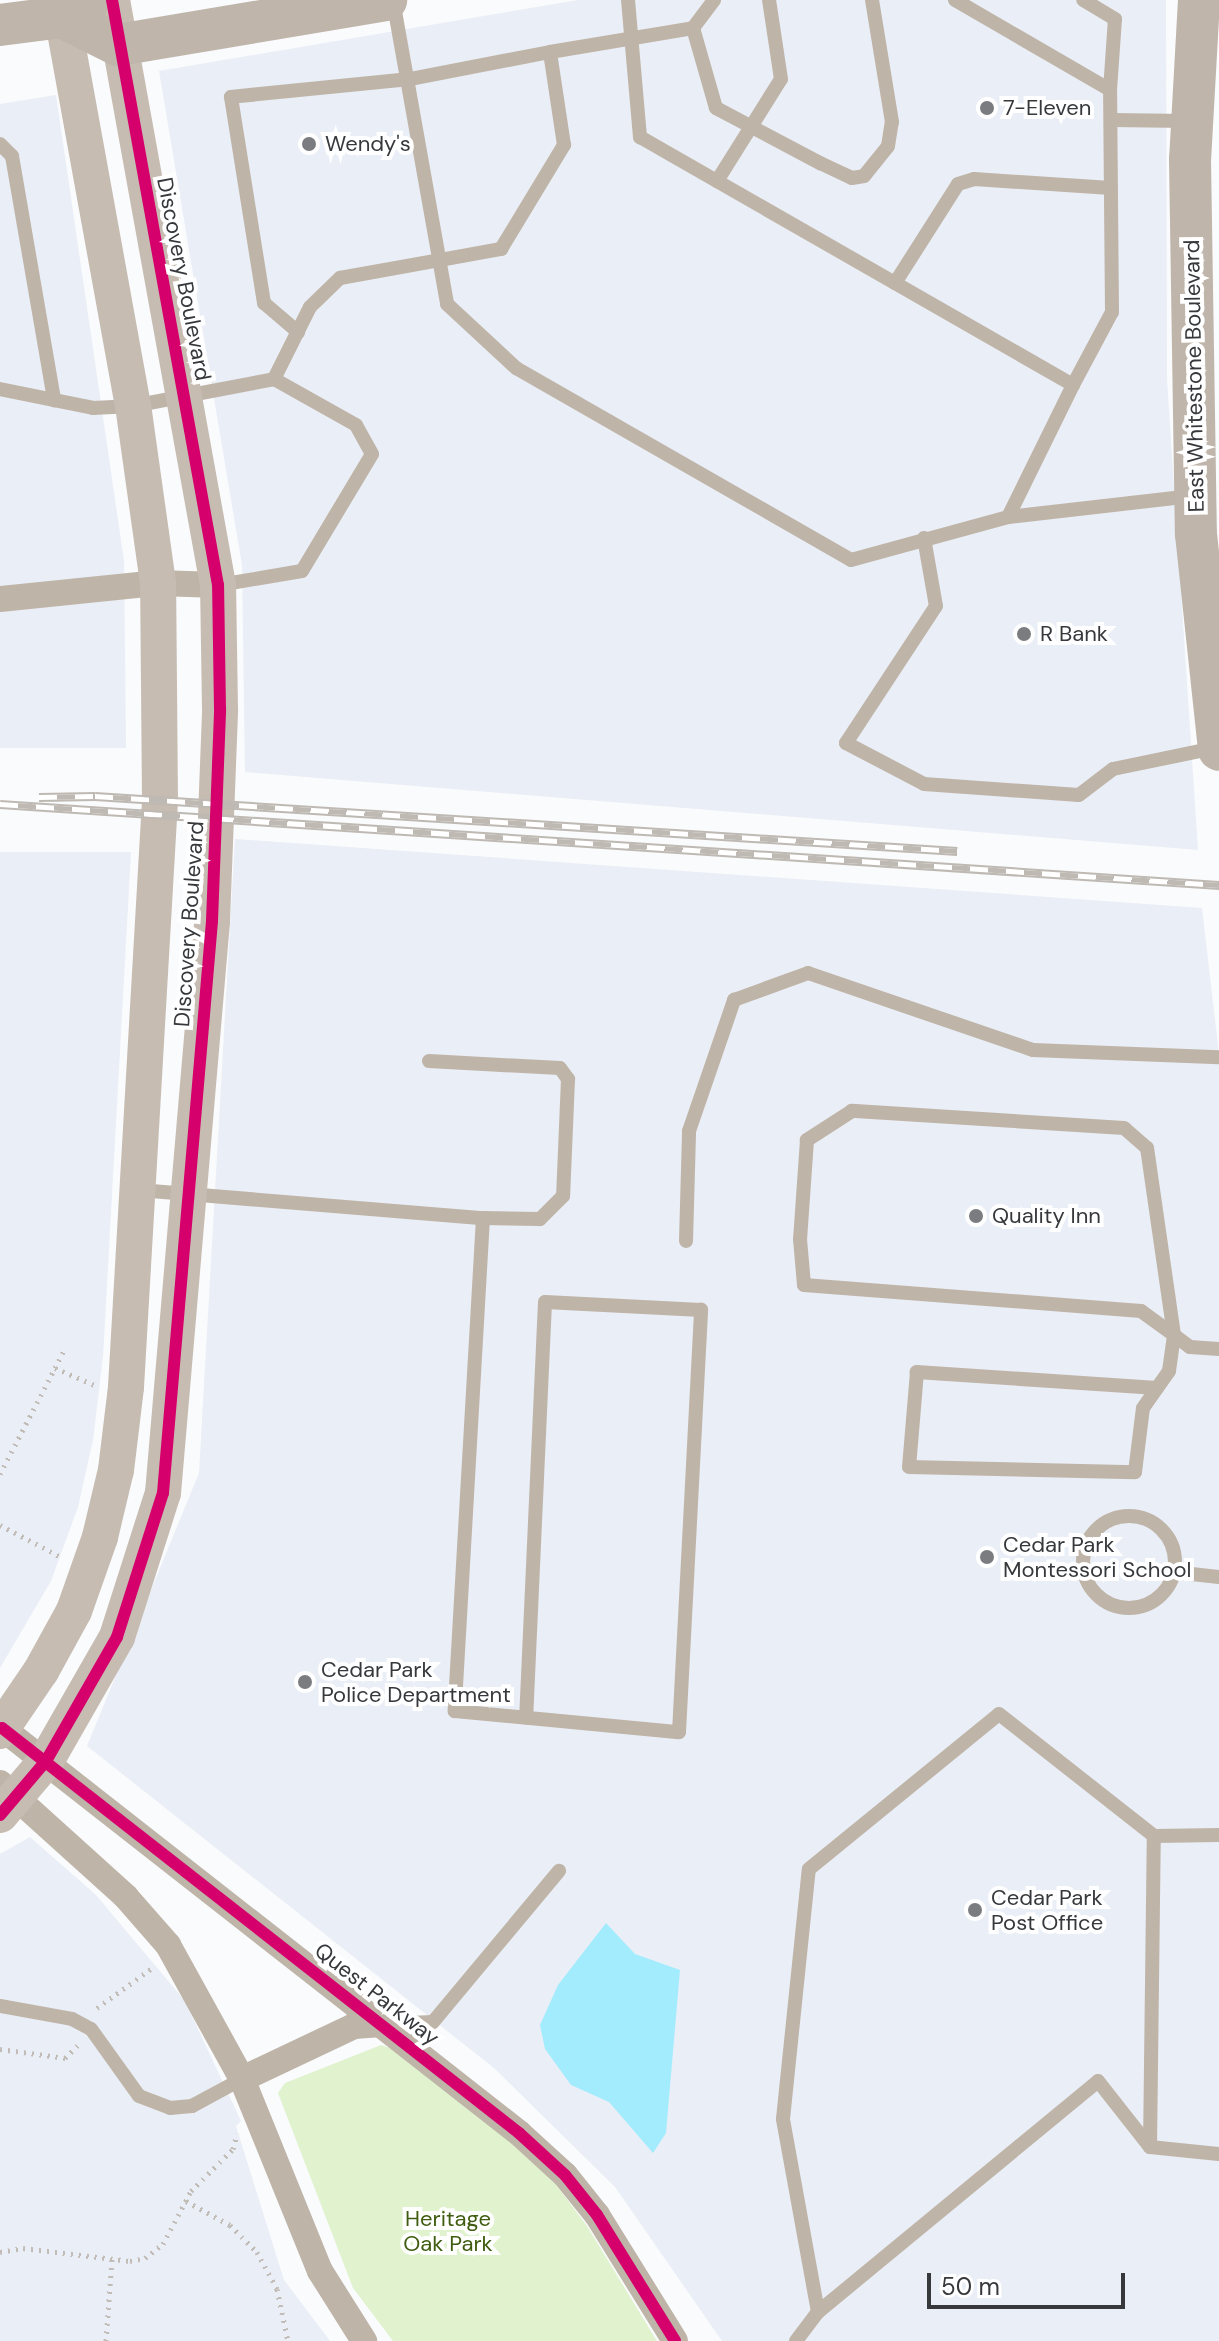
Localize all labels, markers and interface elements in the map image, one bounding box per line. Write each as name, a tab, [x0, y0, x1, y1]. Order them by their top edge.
place label: 7-Eleven	[1003, 95, 1091, 121]
marker: 7-Eleven	[978, 99, 996, 117]
place label: Wendy's	[325, 131, 411, 157]
marker: Wendy's	[300, 135, 318, 153]
street label: Discovery Boulevard	[151, 175, 217, 383]
street label: East Whitestone Boulevard	[1178, 239, 1210, 513]
place label: R Bank	[1040, 621, 1108, 647]
marker: R Bank	[1015, 625, 1033, 643]
street label: Discovery Boulevard	[169, 820, 209, 1028]
place label: Quality Inn	[992, 1203, 1101, 1229]
marker: Quality Inn	[967, 1207, 985, 1225]
place label: Cedar Park Montessori School	[1003, 1531, 1191, 1582]
marker: Cedar Park Montessori School	[978, 1548, 996, 1566]
place label: Cedar Park Police Department	[321, 1656, 511, 1708]
marker: Cedar Park Police Department	[296, 1673, 314, 1691]
place label: Cedar Park Post Office	[991, 1884, 1103, 1936]
marker: Cedar Park Post Office	[966, 1901, 984, 1919]
street label: Quest Parkway	[309, 1937, 445, 2051]
park label: Heritage Oak Park	[403, 2205, 493, 2256]
scale bar	[931, 2257, 1129, 2307]
text: 50 m	[941, 2271, 1000, 2302]

